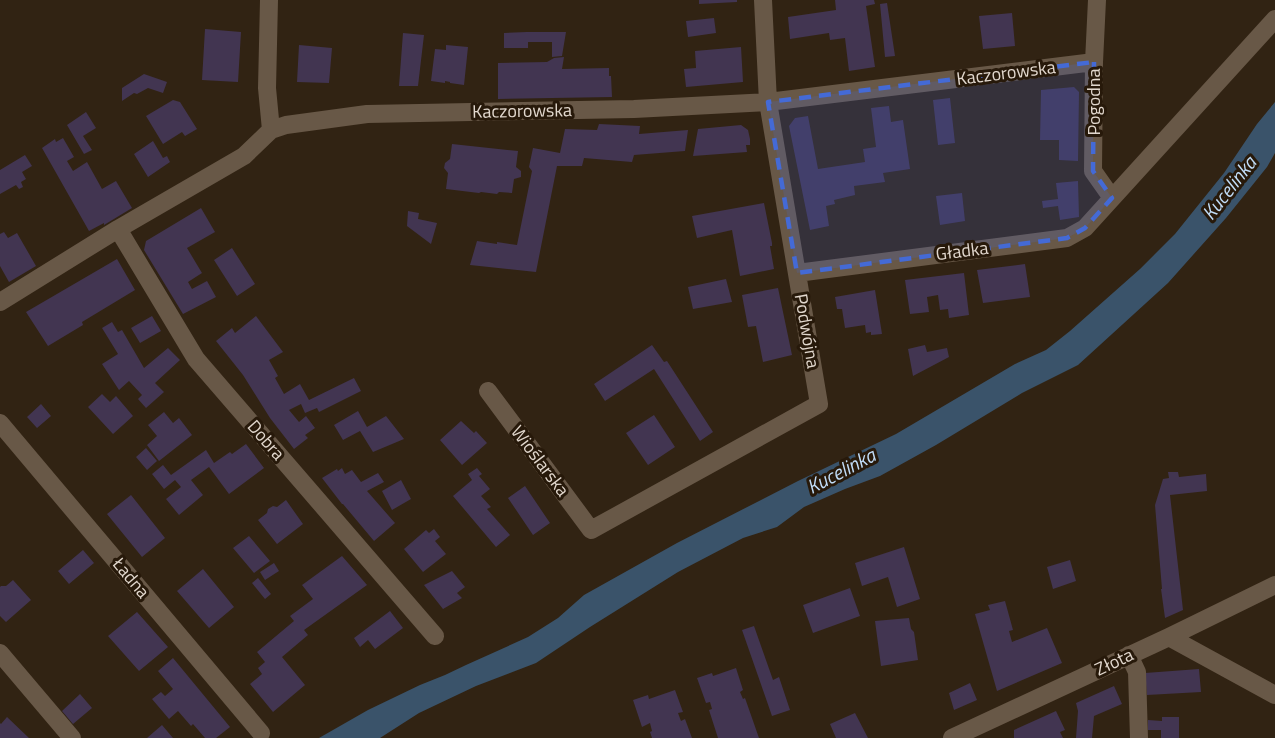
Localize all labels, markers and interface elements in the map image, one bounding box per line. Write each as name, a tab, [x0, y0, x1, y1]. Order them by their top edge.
street label: Kaczorowska	[955, 53, 1057, 92]
street label: Pogodna	[1080, 68, 1107, 136]
street label: Kaczorowska	[472, 96, 572, 125]
water label: Kucelinka	[1194, 148, 1264, 226]
street label: Gładka	[934, 234, 990, 267]
street label: Podwójna	[788, 291, 827, 370]
street label: Dobra	[241, 414, 292, 466]
street label: Wioślarska	[505, 419, 576, 502]
water label: Kucelinka	[801, 439, 882, 502]
street label: Ładna	[106, 551, 156, 604]
street label: Złota	[1090, 641, 1138, 682]

